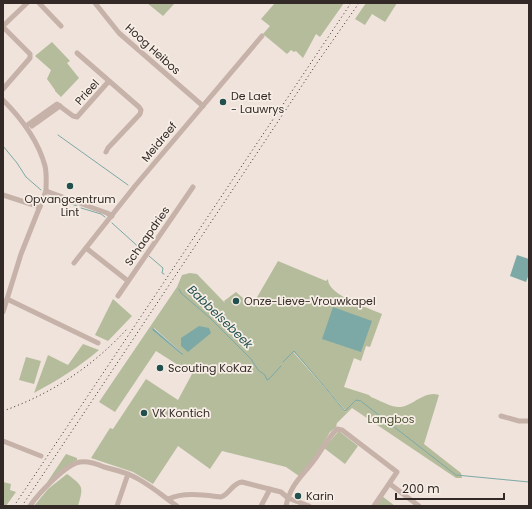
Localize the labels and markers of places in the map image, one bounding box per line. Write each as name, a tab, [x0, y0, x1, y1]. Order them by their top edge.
place label: De Laet - Lauwrys	[231, 88, 285, 117]
marker: De Laet - Lauwrys	[218, 97, 228, 107]
marker: Opvangcentrum Lint	[65, 181, 75, 191]
place label: Opvangcentrum Lint	[24, 191, 116, 220]
place label: Onze-Lieve-Vrouwkapel	[244, 293, 376, 309]
marker: Onze-Lieve-Vrouwkapel	[231, 296, 241, 306]
place label: Scouting KoKaz	[168, 360, 252, 376]
marker: Scouting KoKaz	[155, 363, 165, 373]
place label: VK Kontich	[152, 405, 210, 421]
marker: VK Kontich	[139, 408, 149, 418]
place label: Karin	[306, 488, 334, 504]
marker: Karin	[293, 491, 303, 501]

